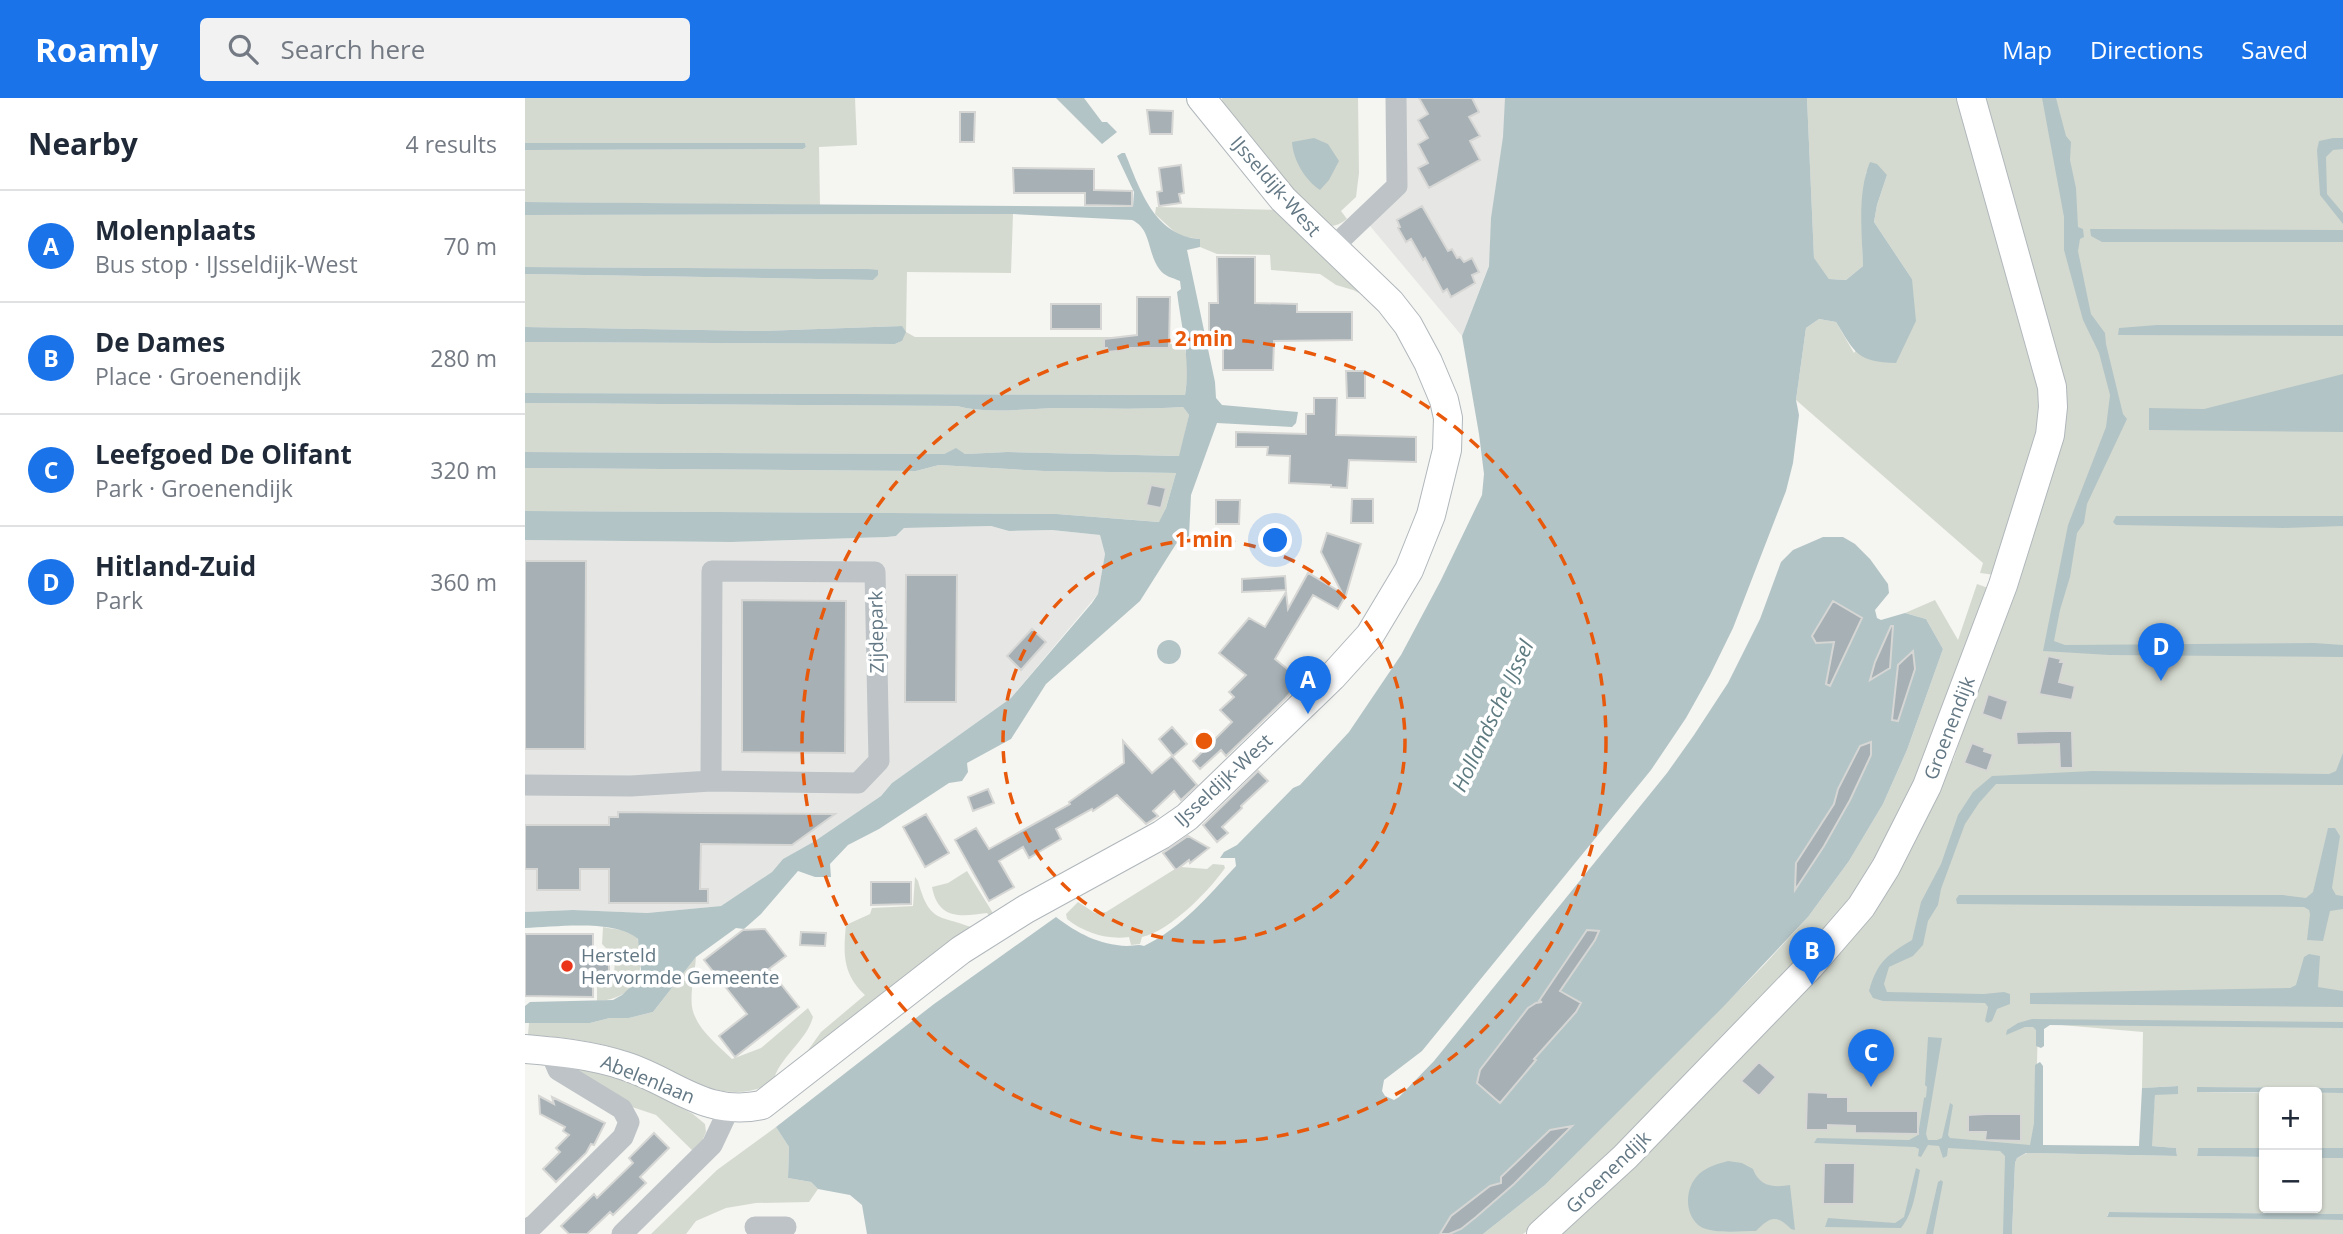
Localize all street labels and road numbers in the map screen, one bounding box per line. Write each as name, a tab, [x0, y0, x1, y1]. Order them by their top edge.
street label: IJsseldijk-West	[1225, 130, 1327, 242]
street label: Zijdepark	[862, 590, 890, 674]
street label: Groenendijk	[1917, 673, 1981, 783]
street label: IJsseldijk-West	[1168, 728, 1278, 832]
street label: Abelenlaan	[597, 1048, 699, 1110]
street label: Groenendijk	[1560, 1125, 1656, 1219]

